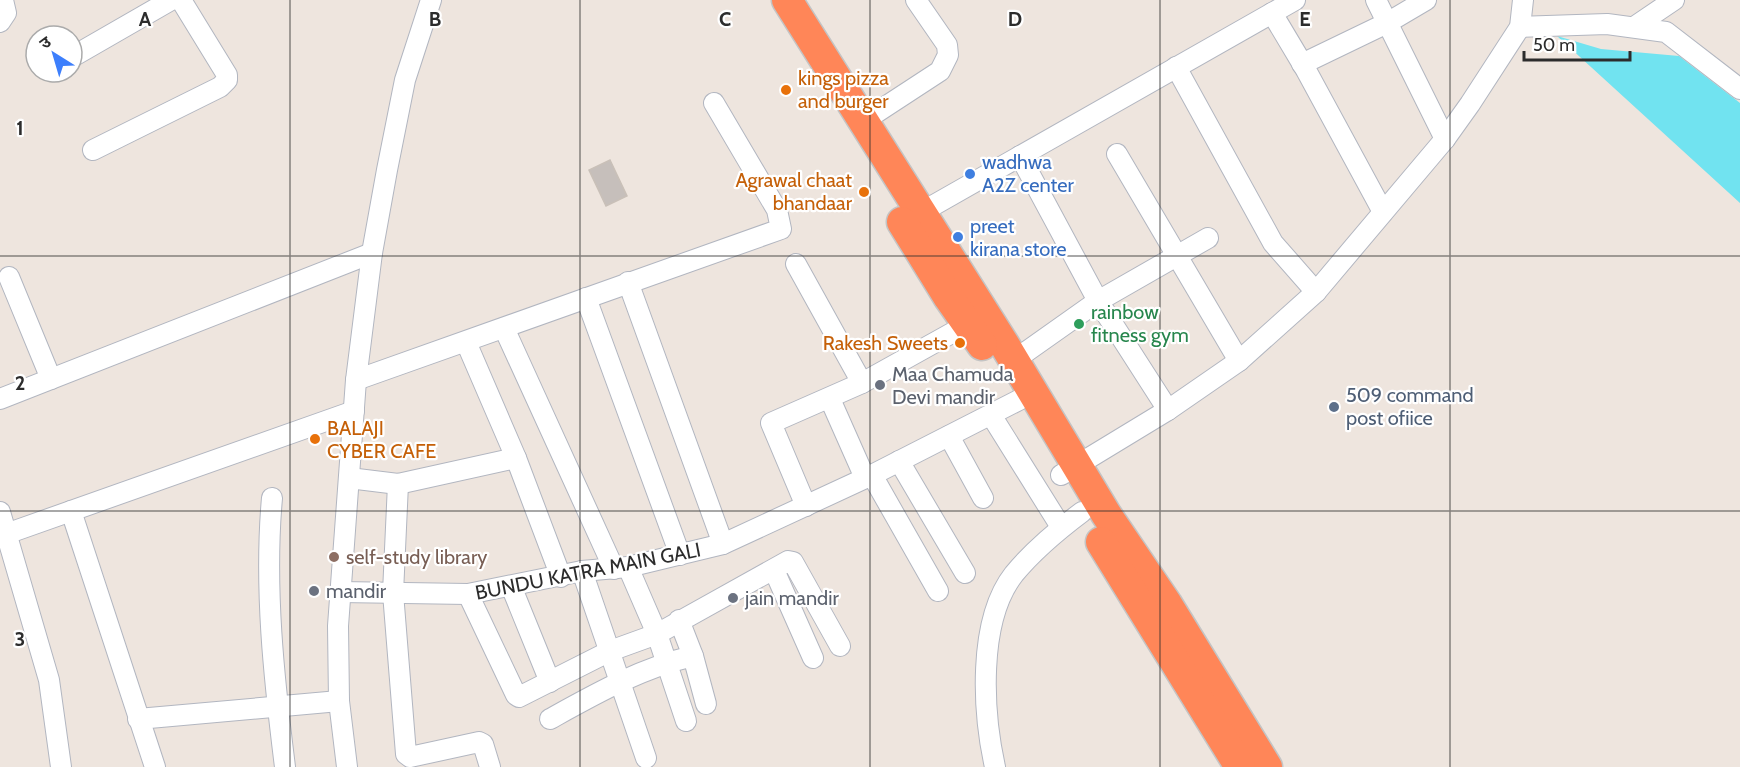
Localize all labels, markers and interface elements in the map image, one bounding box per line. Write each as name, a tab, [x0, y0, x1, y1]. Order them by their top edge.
text: A	[139, 7, 152, 31]
text: B	[429, 7, 441, 31]
text: C	[719, 7, 731, 31]
text: D	[1008, 7, 1022, 31]
text: E	[1299, 7, 1311, 31]
north arrow	[24, 24, 84, 84]
scale bar	[1524, 24, 1630, 62]
text: उ	[36, 32, 55, 53]
text: 50 m	[1533, 34, 1575, 56]
place label: kings pizza and burger	[798, 66, 889, 113]
marker: kings pizza and burger	[779, 83, 793, 97]
text: 1	[16, 116, 24, 140]
place label: wadhwa A2Z center	[982, 150, 1074, 197]
marker: wadhwa A2Z center	[963, 167, 977, 181]
place label: Agrawal chaat bhandaar	[735, 168, 853, 215]
marker: Agrawal chaat bhandaar	[857, 185, 871, 199]
place label: preet kirana store	[970, 214, 1067, 261]
marker: preet kirana store	[951, 230, 965, 244]
place label: rainbow fitness gym	[1091, 300, 1189, 347]
marker: rainbow fitness gym	[1072, 317, 1086, 331]
place label: Rakesh Sweets	[823, 331, 948, 355]
marker: Rakesh Sweets	[953, 336, 967, 350]
place label: Maa Chamuda Devi mandir	[892, 362, 1014, 409]
text: 2	[15, 371, 25, 395]
marker: Maa Chamuda Devi mandir	[873, 378, 887, 392]
place label: 509 command post ofiice	[1346, 383, 1474, 430]
marker: 509 command post ofiice	[1327, 400, 1341, 414]
place label: BALAJI CYBER CAFE	[327, 416, 436, 463]
marker: BALAJI CYBER CAFE	[308, 432, 322, 446]
street label: BUNDU KATRA MAIN GALI	[473, 537, 703, 605]
place label: self-study library	[346, 545, 487, 569]
marker: self-study library	[327, 550, 341, 564]
place label: mandir	[326, 579, 387, 603]
marker: mandir	[307, 584, 321, 598]
place label: jain mandir	[744, 586, 839, 610]
marker: jain mandir	[726, 591, 740, 605]
text: 3	[15, 627, 25, 651]

